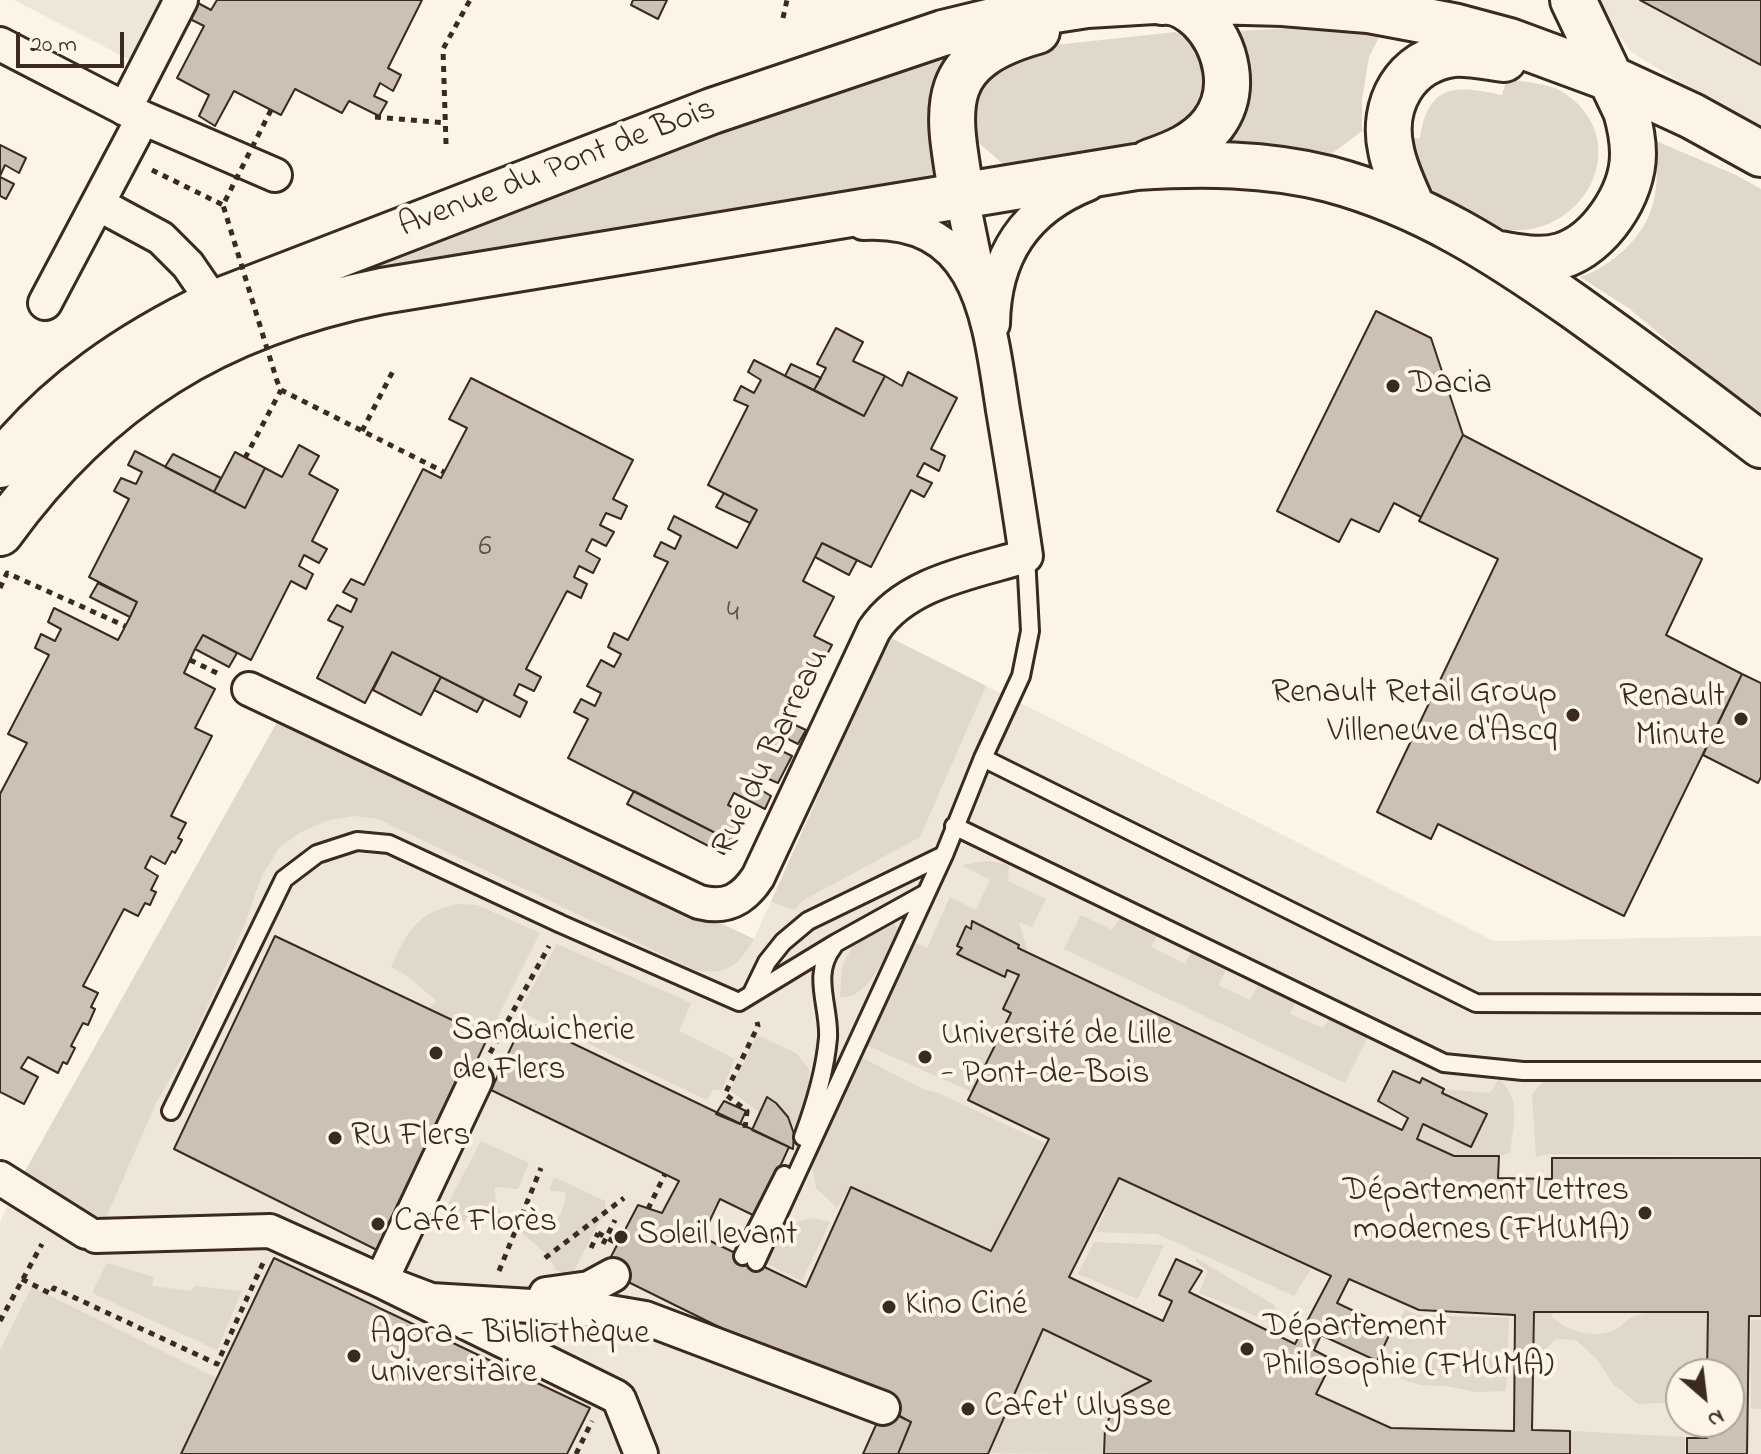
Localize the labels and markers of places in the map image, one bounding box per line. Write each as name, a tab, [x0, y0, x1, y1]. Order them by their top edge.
place label: Dacia	[1409, 366, 1492, 406]
marker: Dacia	[1384, 377, 1402, 395]
place label: Renault Retail Group Villeneuve d'Ascq	[1271, 675, 1557, 754]
place label: Renault Minute	[1619, 679, 1725, 758]
marker: Renault Retail Group Villeneuve d'Ascq	[1564, 706, 1582, 724]
marker: Renault Minute	[1732, 710, 1750, 728]
place label: Sandwicherie de Flers	[452, 1013, 635, 1092]
place label: Université de Lille - Pont-de-Bois	[941, 1017, 1172, 1096]
marker: Sandwicherie de Flers	[427, 1044, 445, 1062]
marker: Université de Lille - Pont-de-Bois	[916, 1048, 934, 1066]
place label: RU Flers	[351, 1118, 471, 1158]
marker: RU Flers	[326, 1129, 344, 1147]
place label: Département Lettres modernes (FHUMA)	[1343, 1173, 1629, 1252]
place label: Café Florès	[394, 1204, 557, 1244]
marker: Département Lettres modernes (FHUMA)	[1636, 1204, 1654, 1222]
marker: Café Florès	[369, 1215, 387, 1233]
place label: Soleil levant	[637, 1217, 797, 1257]
marker: Soleil levant	[612, 1228, 630, 1246]
place label: Kino Ciné	[905, 1287, 1027, 1327]
marker: Kino Ciné	[880, 1298, 898, 1316]
place label: Département Philosophie (FHUMA)	[1263, 1309, 1554, 1388]
place label: Agora - Bibliothèque universitaire	[370, 1316, 650, 1396]
marker: Département Philosophie (FHUMA)	[1238, 1340, 1256, 1358]
marker: Agora - Bibliothèque universitaire	[345, 1347, 363, 1365]
place label: Cafet' Ulysse	[984, 1389, 1171, 1429]
marker: Cafet' Ulysse	[959, 1400, 977, 1418]

